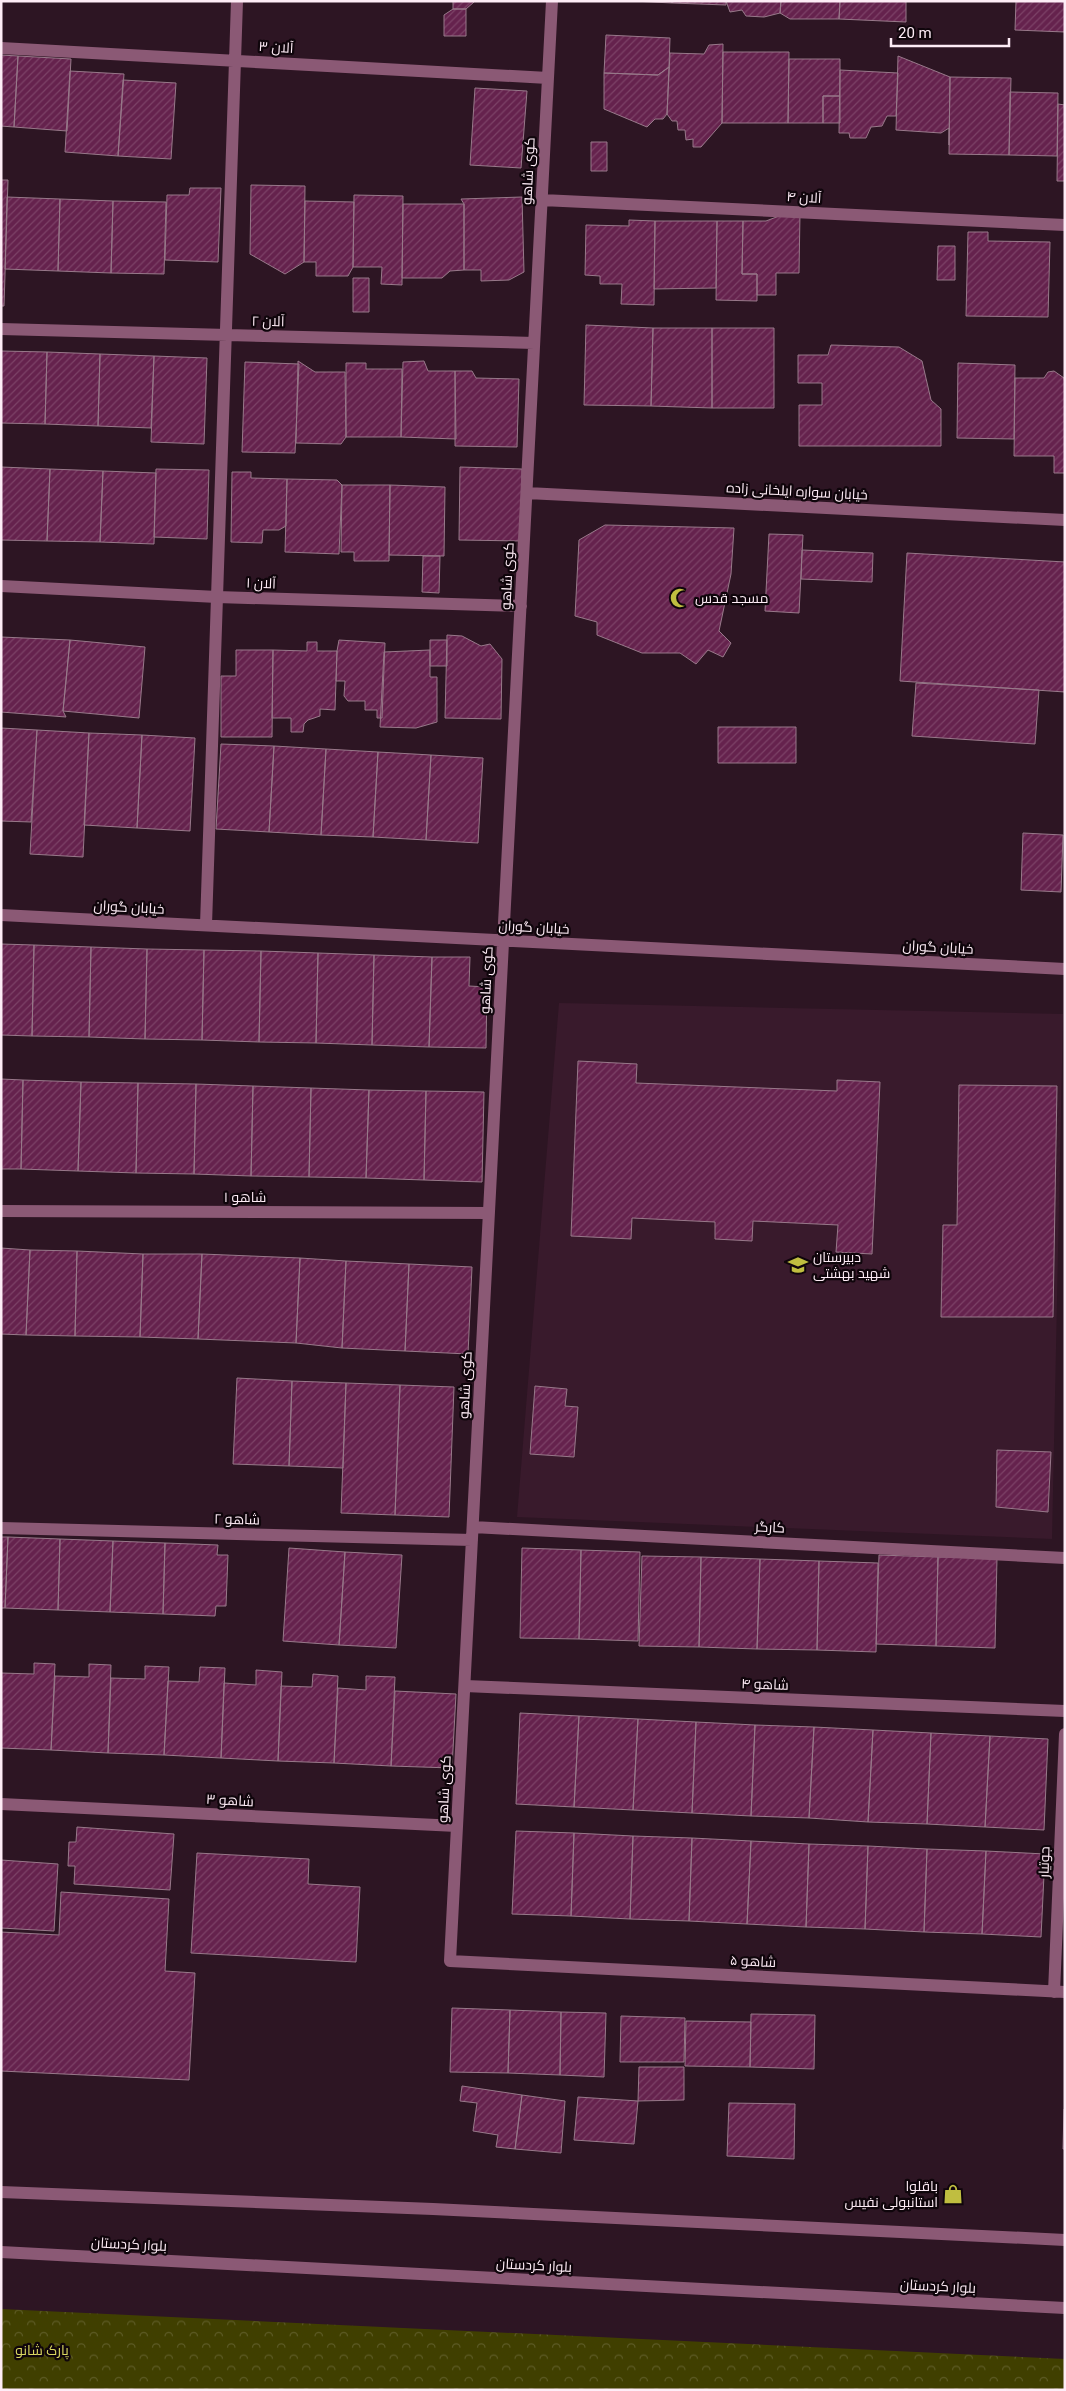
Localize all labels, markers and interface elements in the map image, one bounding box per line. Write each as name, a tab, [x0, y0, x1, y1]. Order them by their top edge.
scale bar	[891, 15, 1008, 47]
text: 20 m	[898, 24, 932, 42]
street label: آلان ۳	[258, 38, 294, 56]
street label: کوی شاهو	[518, 137, 538, 205]
street label: آلان ۴	[786, 188, 822, 206]
street label: آلان ۲	[251, 313, 285, 329]
street label: خیابان سواره ایلخانی زاده	[726, 479, 868, 503]
street label: کوی شاهو	[497, 542, 517, 610]
street label: آلان ۱	[246, 574, 276, 592]
mosque icon: مسجد قدس	[669, 587, 691, 609]
place label: مسجد قدس	[695, 590, 768, 606]
street label: خیابان گوران	[93, 897, 165, 917]
street label: خیابان گوران	[498, 917, 570, 937]
street label: خیابان گوران	[902, 937, 974, 957]
street label: کوی شاهو	[476, 946, 496, 1014]
street label: شاهو ۱	[224, 1189, 266, 1205]
place label: دبیرستان شهید بهشتی	[813, 1249, 890, 1281]
school or university icon: دبیرستان شهید بهشتی	[787, 1254, 809, 1276]
street label: کوی شاهو	[455, 1351, 475, 1419]
street label: شاهو ۲	[214, 1511, 260, 1527]
street label: کارگر	[753, 1518, 786, 1536]
street label: شاهو ۴	[741, 1675, 789, 1693]
street label: کوی شاهو	[434, 1755, 454, 1823]
street label: شاهو ۳	[206, 1791, 254, 1809]
street label: جوتیار	[1035, 1846, 1053, 1879]
street label: شاهو ۵	[730, 1952, 776, 1970]
place label: باقلوا استانبولی نفیس	[845, 2178, 938, 2210]
shop icon: باقلوا استانبولی نفیس	[942, 2183, 964, 2205]
street label: بلوار کردستان	[91, 2234, 167, 2254]
street label: بلوار کردستان	[496, 2255, 572, 2275]
street label: بلوار کردستان	[900, 2276, 976, 2296]
park label: پارک شانو	[15, 2342, 69, 2360]

